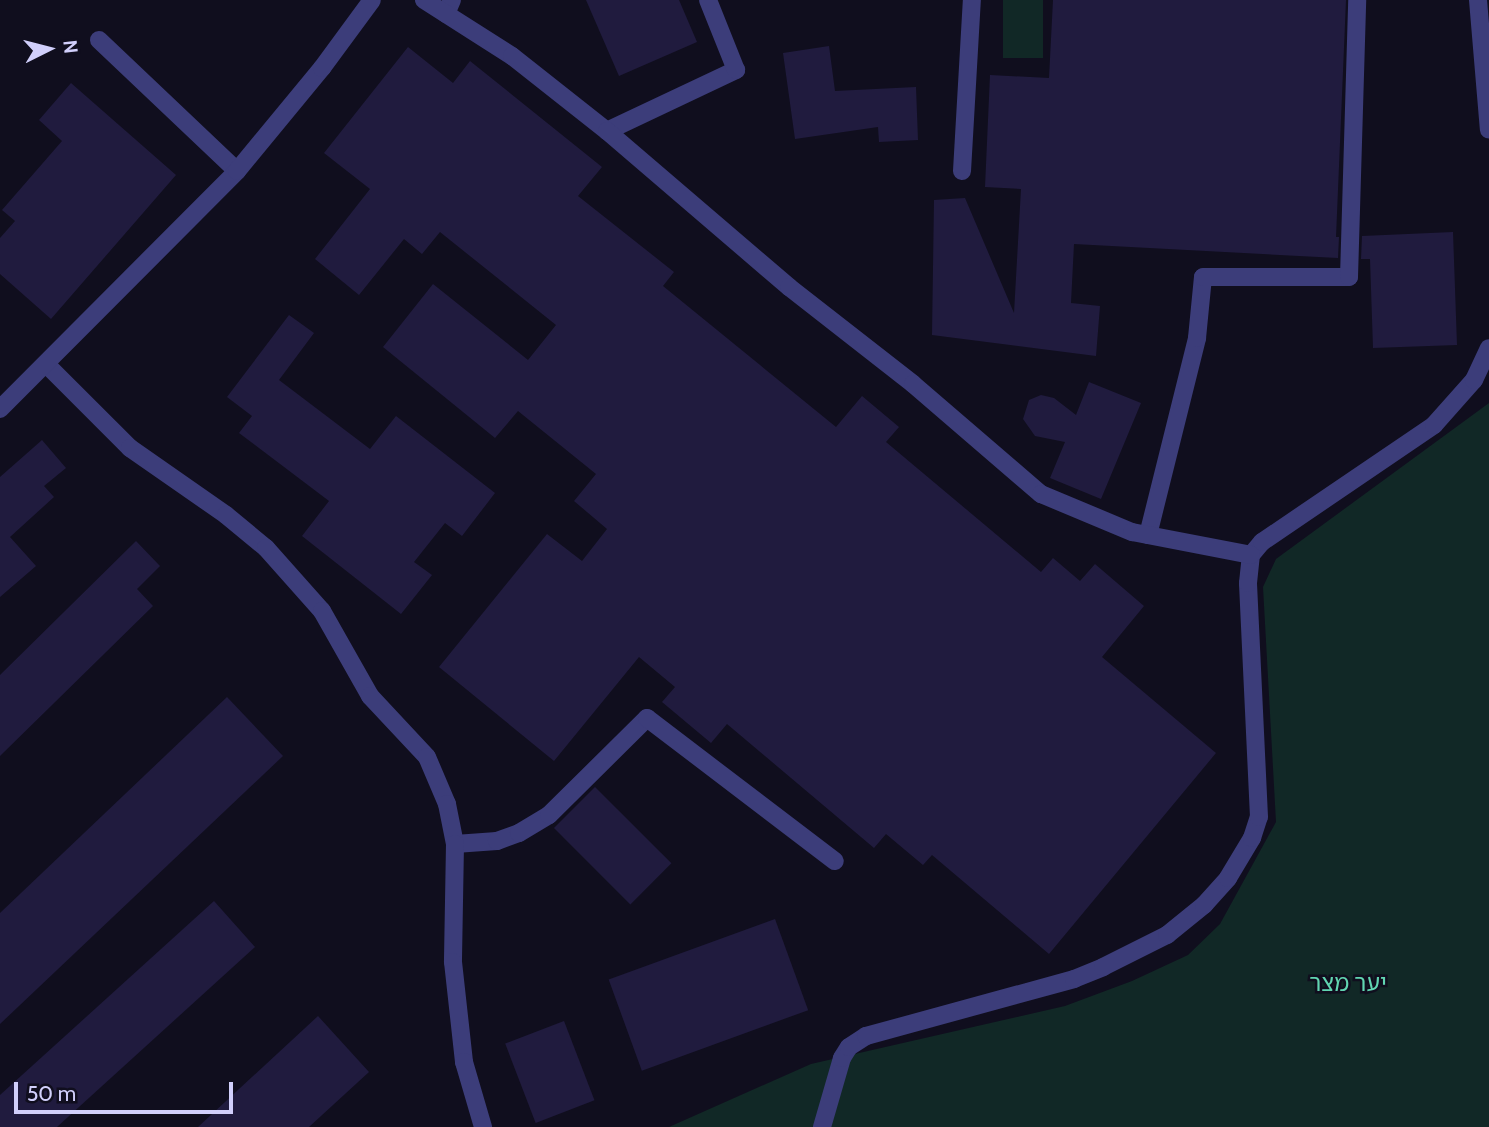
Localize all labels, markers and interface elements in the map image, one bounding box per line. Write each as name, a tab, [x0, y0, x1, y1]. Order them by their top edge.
north arrow	[14, 14, 84, 84]
text: N	[58, 39, 83, 55]
park label: יער מצר	[1309, 969, 1387, 997]
scale bar	[18, 1068, 236, 1112]
text: 50 m	[27, 1081, 76, 1106]

